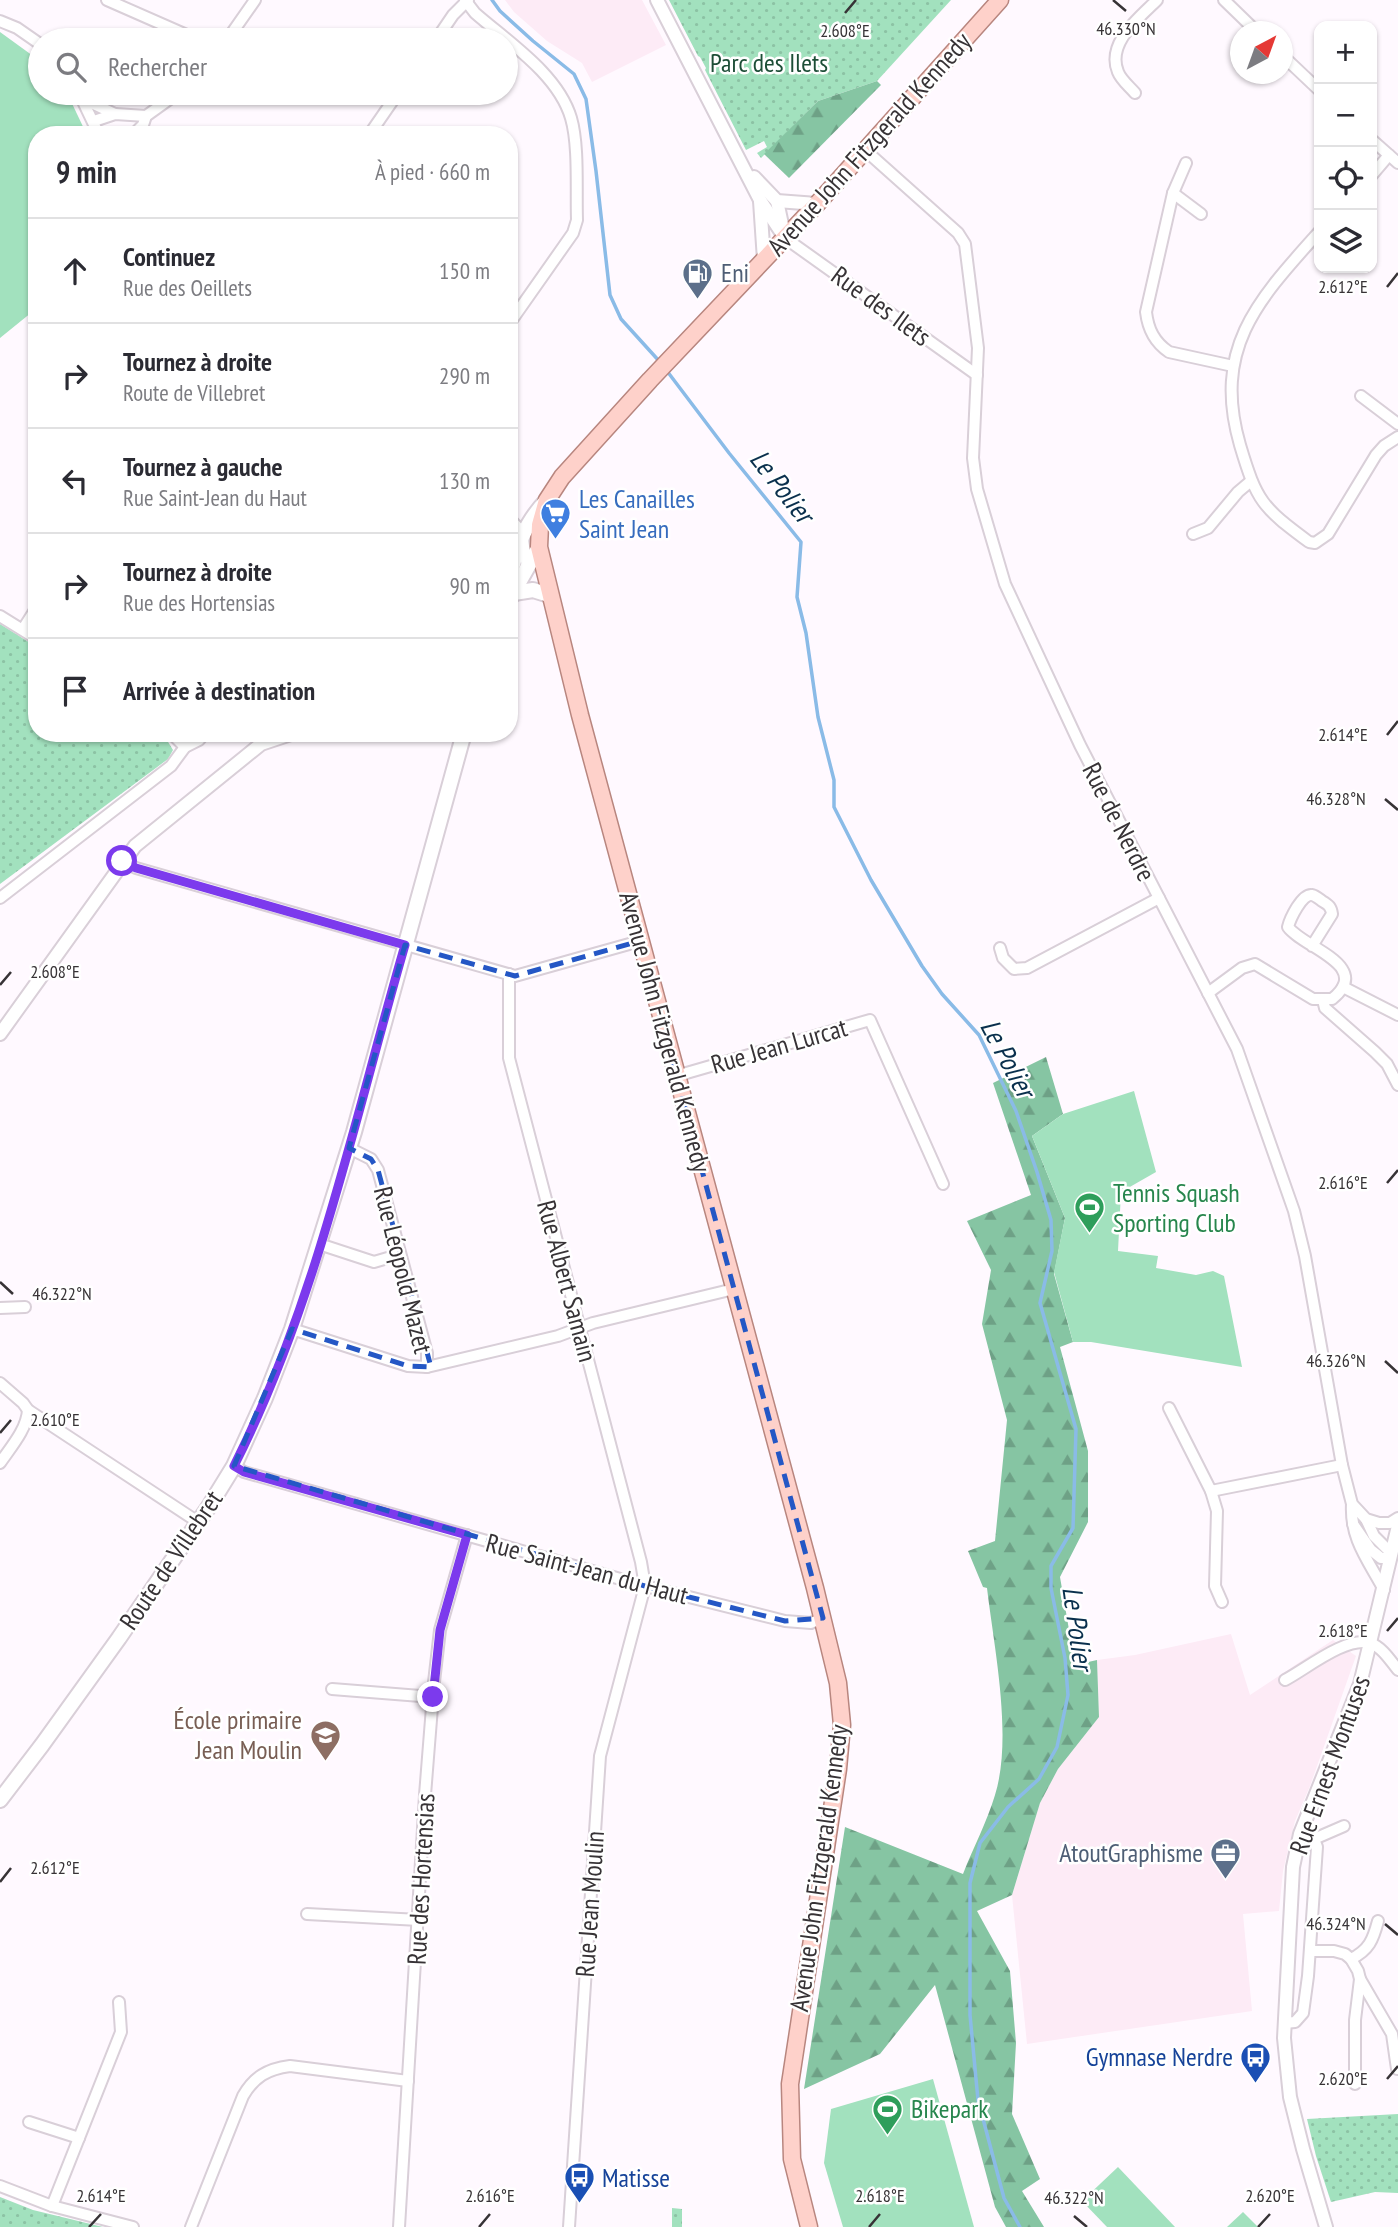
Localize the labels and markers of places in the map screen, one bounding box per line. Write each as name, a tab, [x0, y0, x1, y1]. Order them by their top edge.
fuel station icon: Eni	[681, 256, 715, 300]
place label: Eni	[721, 256, 749, 289]
place label: Les Canailles Saint Jean	[579, 482, 695, 545]
supermarket icon: Les Canailles Saint Jean	[539, 497, 573, 541]
place label: Tennis Squash Sporting Club	[1113, 1176, 1240, 1239]
sports icon: Tennis Squash Sporting Club	[1073, 1191, 1107, 1235]
place label: École primaire Jean Moulin	[174, 1703, 302, 1766]
school or university icon: École primaire Jean Moulin	[308, 1718, 342, 1762]
place label: AtoutGraphisme	[1059, 1836, 1203, 1869]
office icon: AtoutGraphisme	[1209, 1836, 1243, 1880]
place label: Gymnase Nerdre	[1086, 2040, 1233, 2073]
bus stop icon: Gymnase Nerdre	[1239, 2040, 1273, 2084]
sports icon: Bikepark	[871, 2092, 905, 2136]
place label: Bikepark	[911, 2092, 988, 2125]
bus stop icon: Matisse	[562, 2161, 596, 2205]
place label: Matisse	[602, 2161, 670, 2194]

